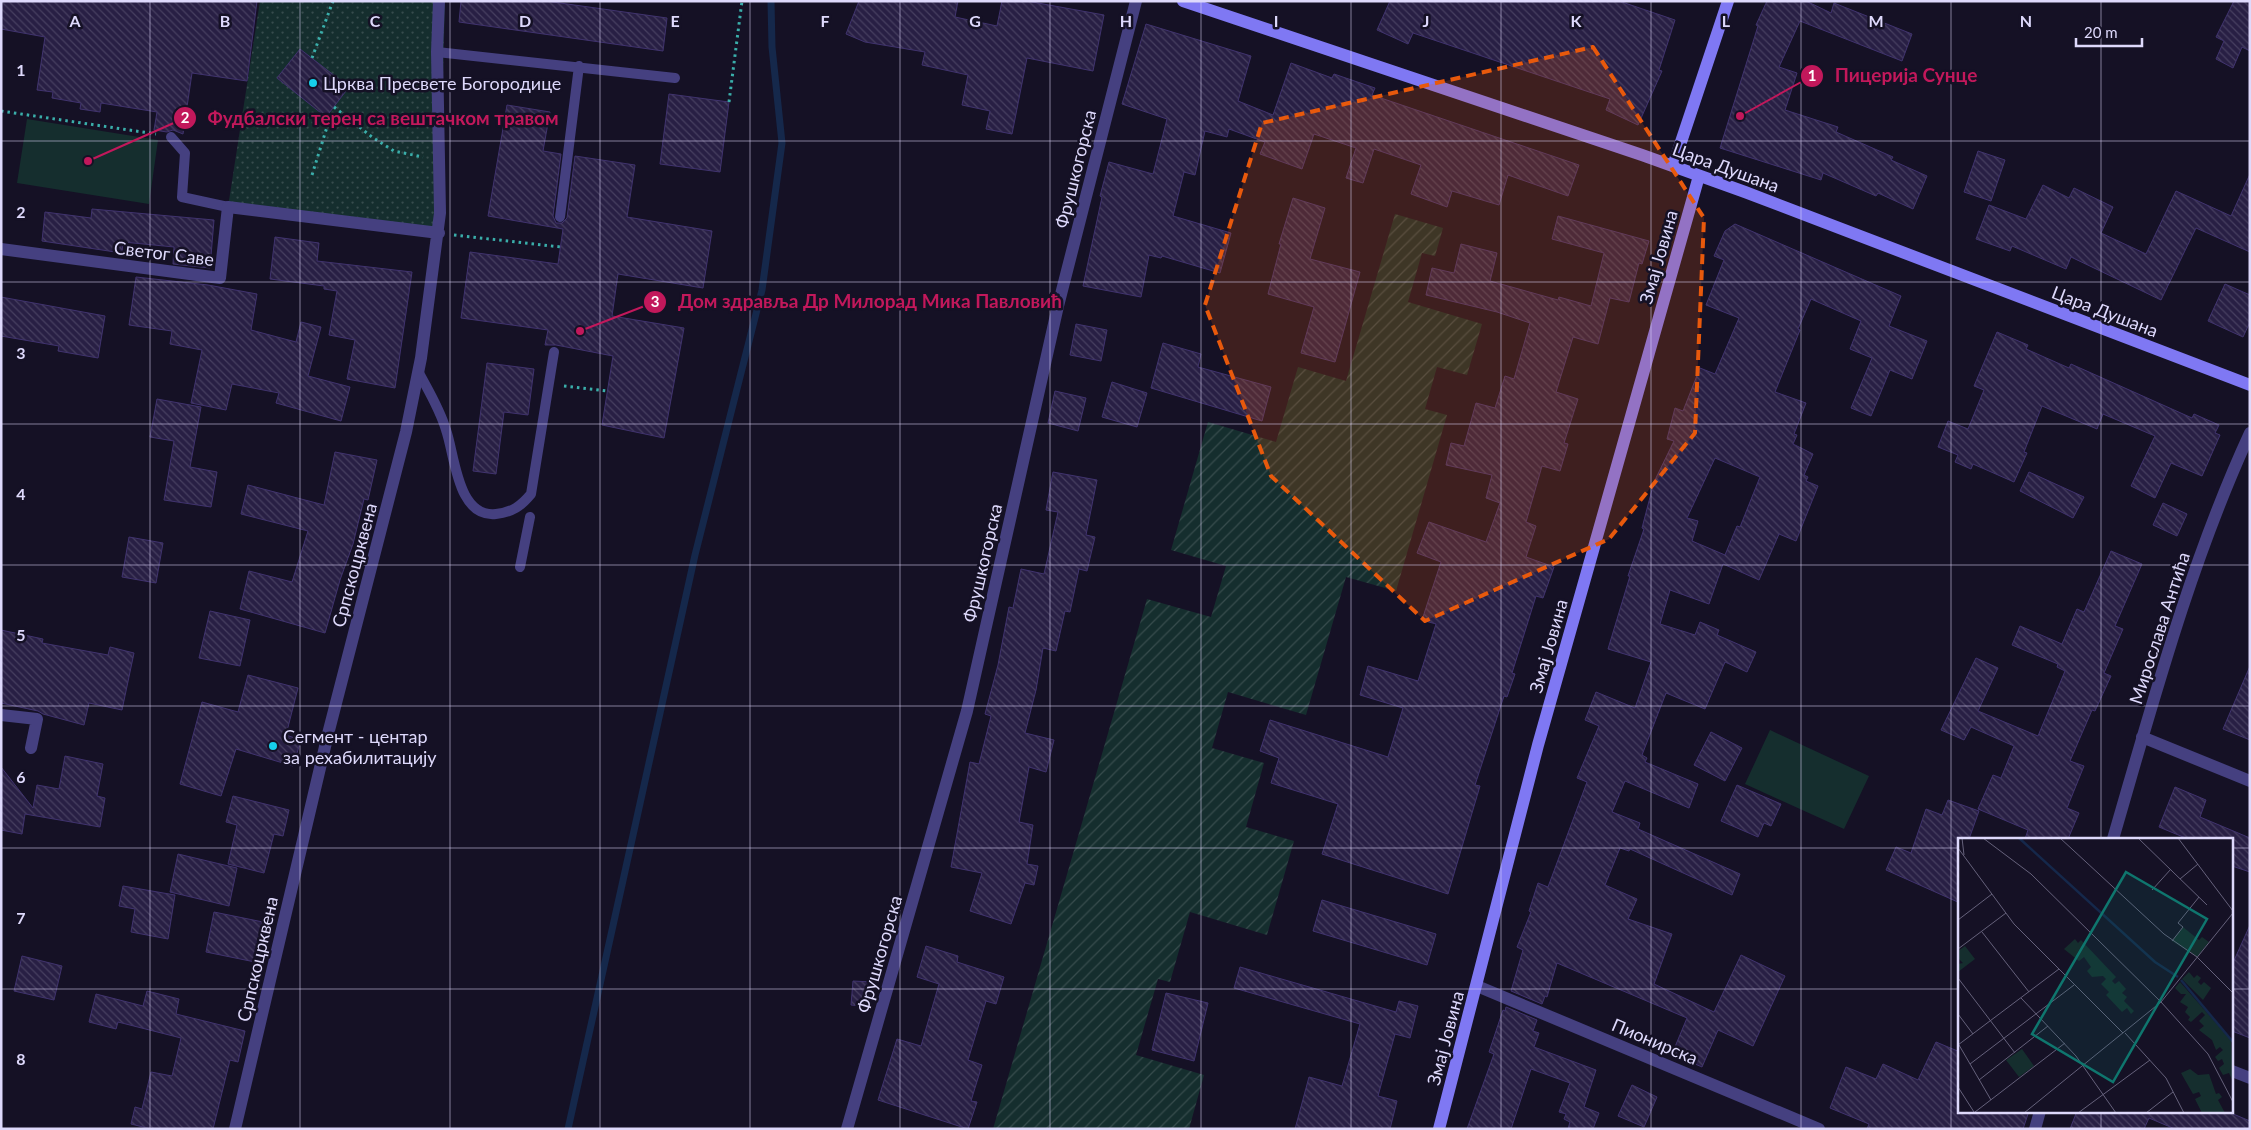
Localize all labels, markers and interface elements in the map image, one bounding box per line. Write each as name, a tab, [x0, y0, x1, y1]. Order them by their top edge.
text: A	[68, 11, 81, 30]
text: B	[220, 11, 230, 30]
text: C	[370, 11, 381, 30]
text: D	[519, 11, 531, 30]
text: E	[670, 11, 680, 30]
text: F	[820, 11, 830, 30]
text: G	[969, 11, 981, 30]
text: H	[1120, 11, 1132, 30]
text: I	[1274, 11, 1278, 30]
text: J	[1423, 11, 1429, 30]
text: K	[1571, 11, 1583, 30]
text: L	[1722, 11, 1731, 30]
text: M	[1868, 11, 1884, 30]
text: N	[2020, 11, 2032, 30]
scale bar	[2076, 15, 2142, 47]
text: 20 m	[2084, 23, 2118, 41]
callout: Пицерија Сунце	[1799, 59, 1987, 93]
text: 1	[16, 60, 26, 79]
text: Пицерија Сунце	[1835, 63, 1977, 86]
text: 1	[1808, 66, 1816, 84]
place label: Црква Пресвете Богородице	[323, 72, 561, 94]
marker: Црква Пресвете Богородице	[307, 77, 319, 89]
callout: Фудбалски терен са вештачком травом	[172, 101, 568, 135]
text: Фудбалски терен са вештачком травом	[207, 106, 559, 129]
text: 2	[181, 108, 190, 126]
street label: Фрушкогорска	[1050, 108, 1100, 230]
street label: Цара Душана	[1670, 138, 1782, 196]
text: 2	[16, 202, 26, 221]
street label: Змај Јовина	[1634, 208, 1682, 306]
street label: Светог Саве	[113, 236, 215, 270]
street label: Цара Душана	[2049, 281, 2161, 341]
callout: Дом здравља Др Милорад Мика Павловић	[643, 285, 1072, 319]
text: Дом здравља Др Милорад Мика Павловић	[678, 289, 1062, 312]
text: 3	[651, 292, 659, 310]
text: 3	[16, 343, 26, 362]
text: 4	[16, 484, 26, 503]
street label: Српскоцрквена	[327, 500, 381, 630]
street label: Фрушкогорска	[958, 501, 1006, 625]
street label: Мирослава Антића	[2124, 549, 2194, 707]
street label: Змај Јовина	[1524, 597, 1572, 695]
text: 5	[16, 625, 26, 644]
place label: Сегмент - центар за рехабилитацију	[283, 725, 437, 768]
marker: Сегмент - центар за рехабилитацију	[267, 740, 279, 752]
text: 6	[16, 767, 26, 786]
inset map	[1958, 838, 2234, 1112]
street label: Фрушкогорска	[852, 893, 906, 1015]
street label: Српскоцрквена	[232, 894, 282, 1024]
text: 7	[16, 908, 26, 927]
street label: Змај Јовина	[1422, 988, 1468, 1088]
street label: Пионирска	[1609, 1013, 1701, 1069]
text: 8	[16, 1049, 26, 1068]

